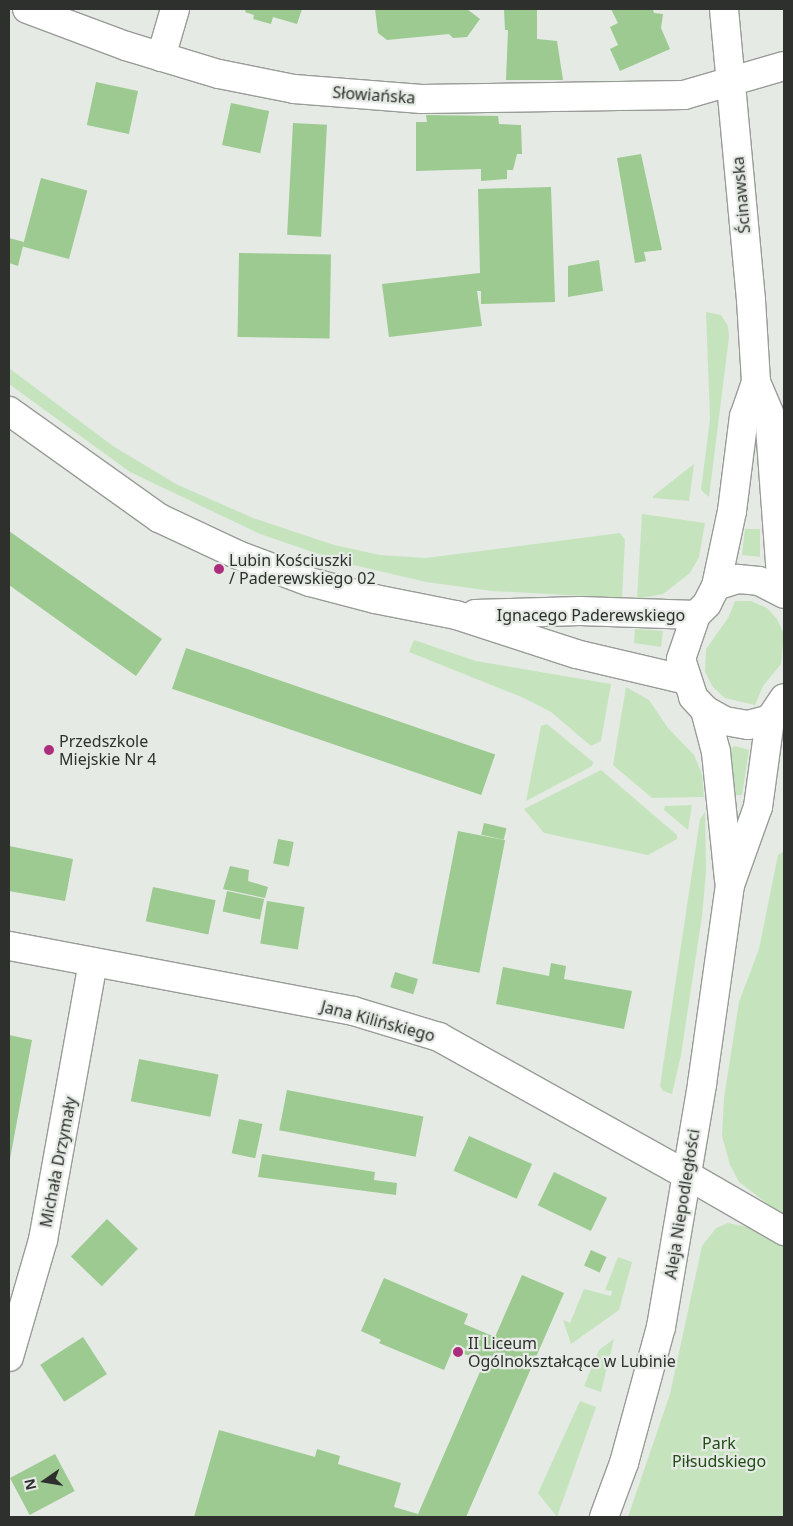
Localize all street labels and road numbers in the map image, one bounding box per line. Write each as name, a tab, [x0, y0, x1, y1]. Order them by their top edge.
street label: Słowiańska	[332, 83, 416, 107]
street label: Ścinawska	[728, 156, 754, 234]
street label: Ignacego Paderewskiego	[497, 605, 685, 625]
street label: Jana Kilińskiego	[319, 997, 437, 1045]
street label: Michała Drzymały	[36, 1095, 80, 1229]
street label: Aleja Niepodległości	[661, 1128, 703, 1280]

